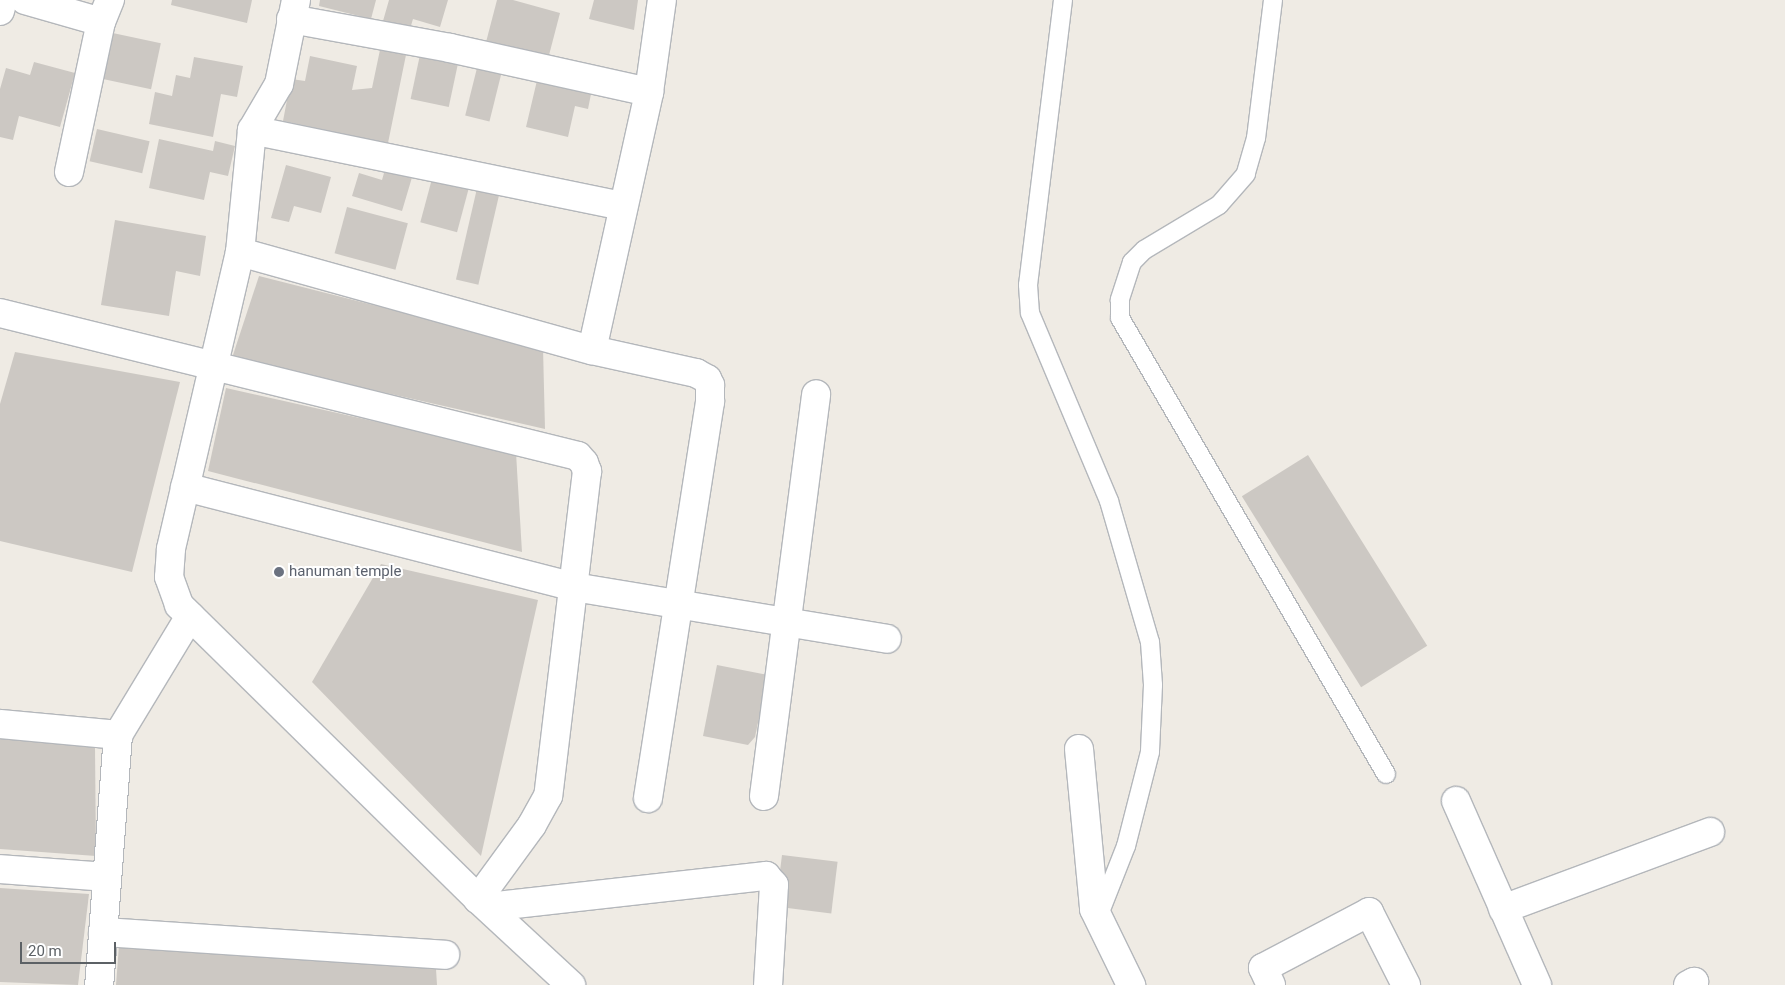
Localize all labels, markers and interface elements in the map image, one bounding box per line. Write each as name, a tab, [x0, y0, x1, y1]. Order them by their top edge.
place label: hanuman temple	[289, 563, 401, 581]
marker: hanuman temple	[273, 566, 285, 578]
scale bar	[22, 932, 119, 964]
text: 20 m	[28, 942, 62, 960]

